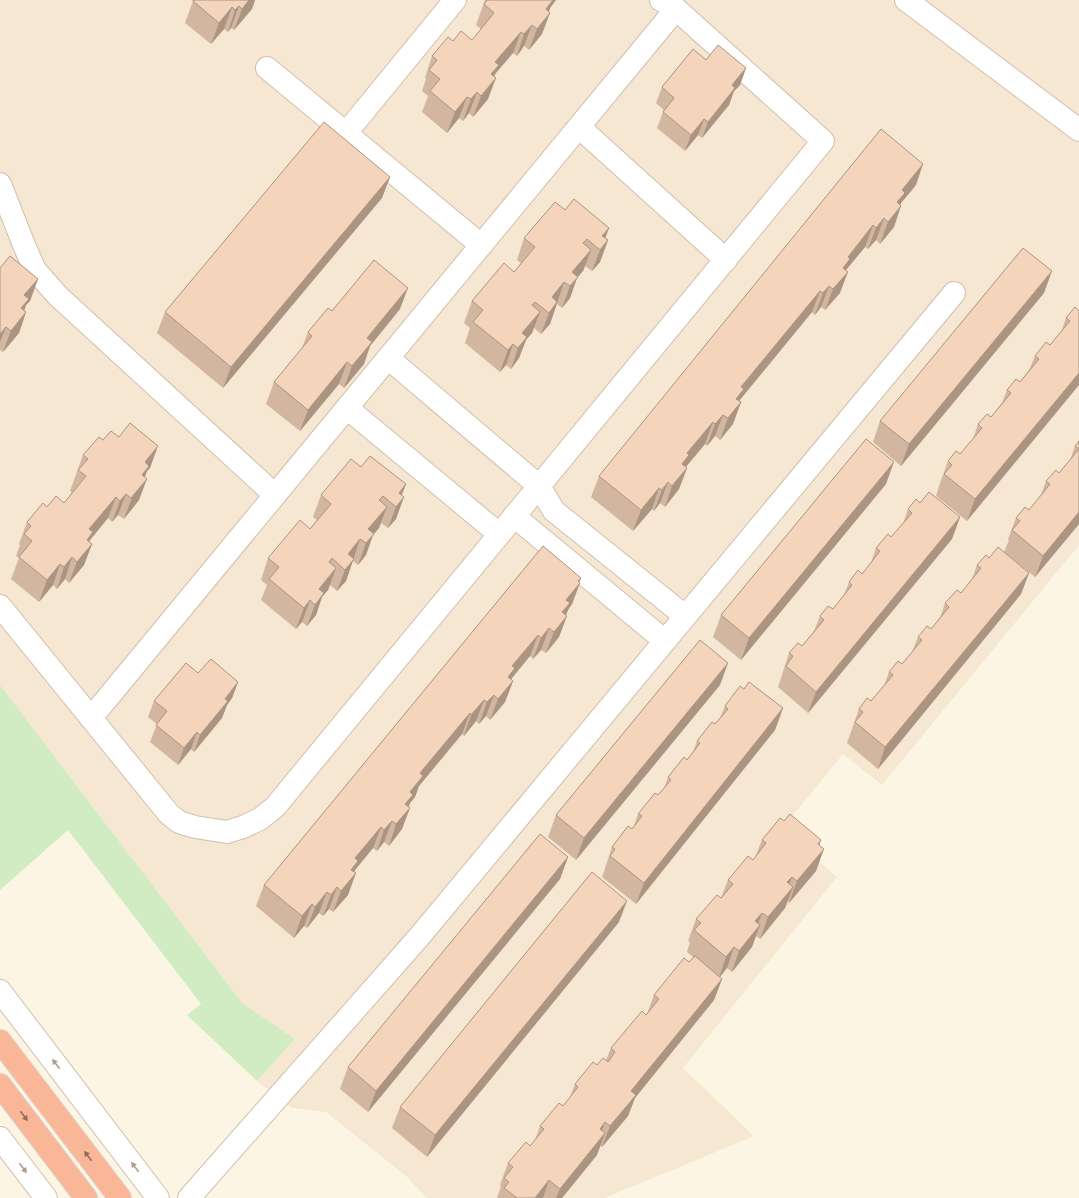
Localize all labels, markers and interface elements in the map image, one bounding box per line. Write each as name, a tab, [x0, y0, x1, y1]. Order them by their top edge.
one-way arrow	[52, 1058, 60, 1069]
one-way arrow	[19, 1111, 28, 1122]
one-way arrow	[83, 1150, 92, 1161]
one-way arrow	[19, 1162, 27, 1173]
one-way arrow	[131, 1162, 139, 1172]

